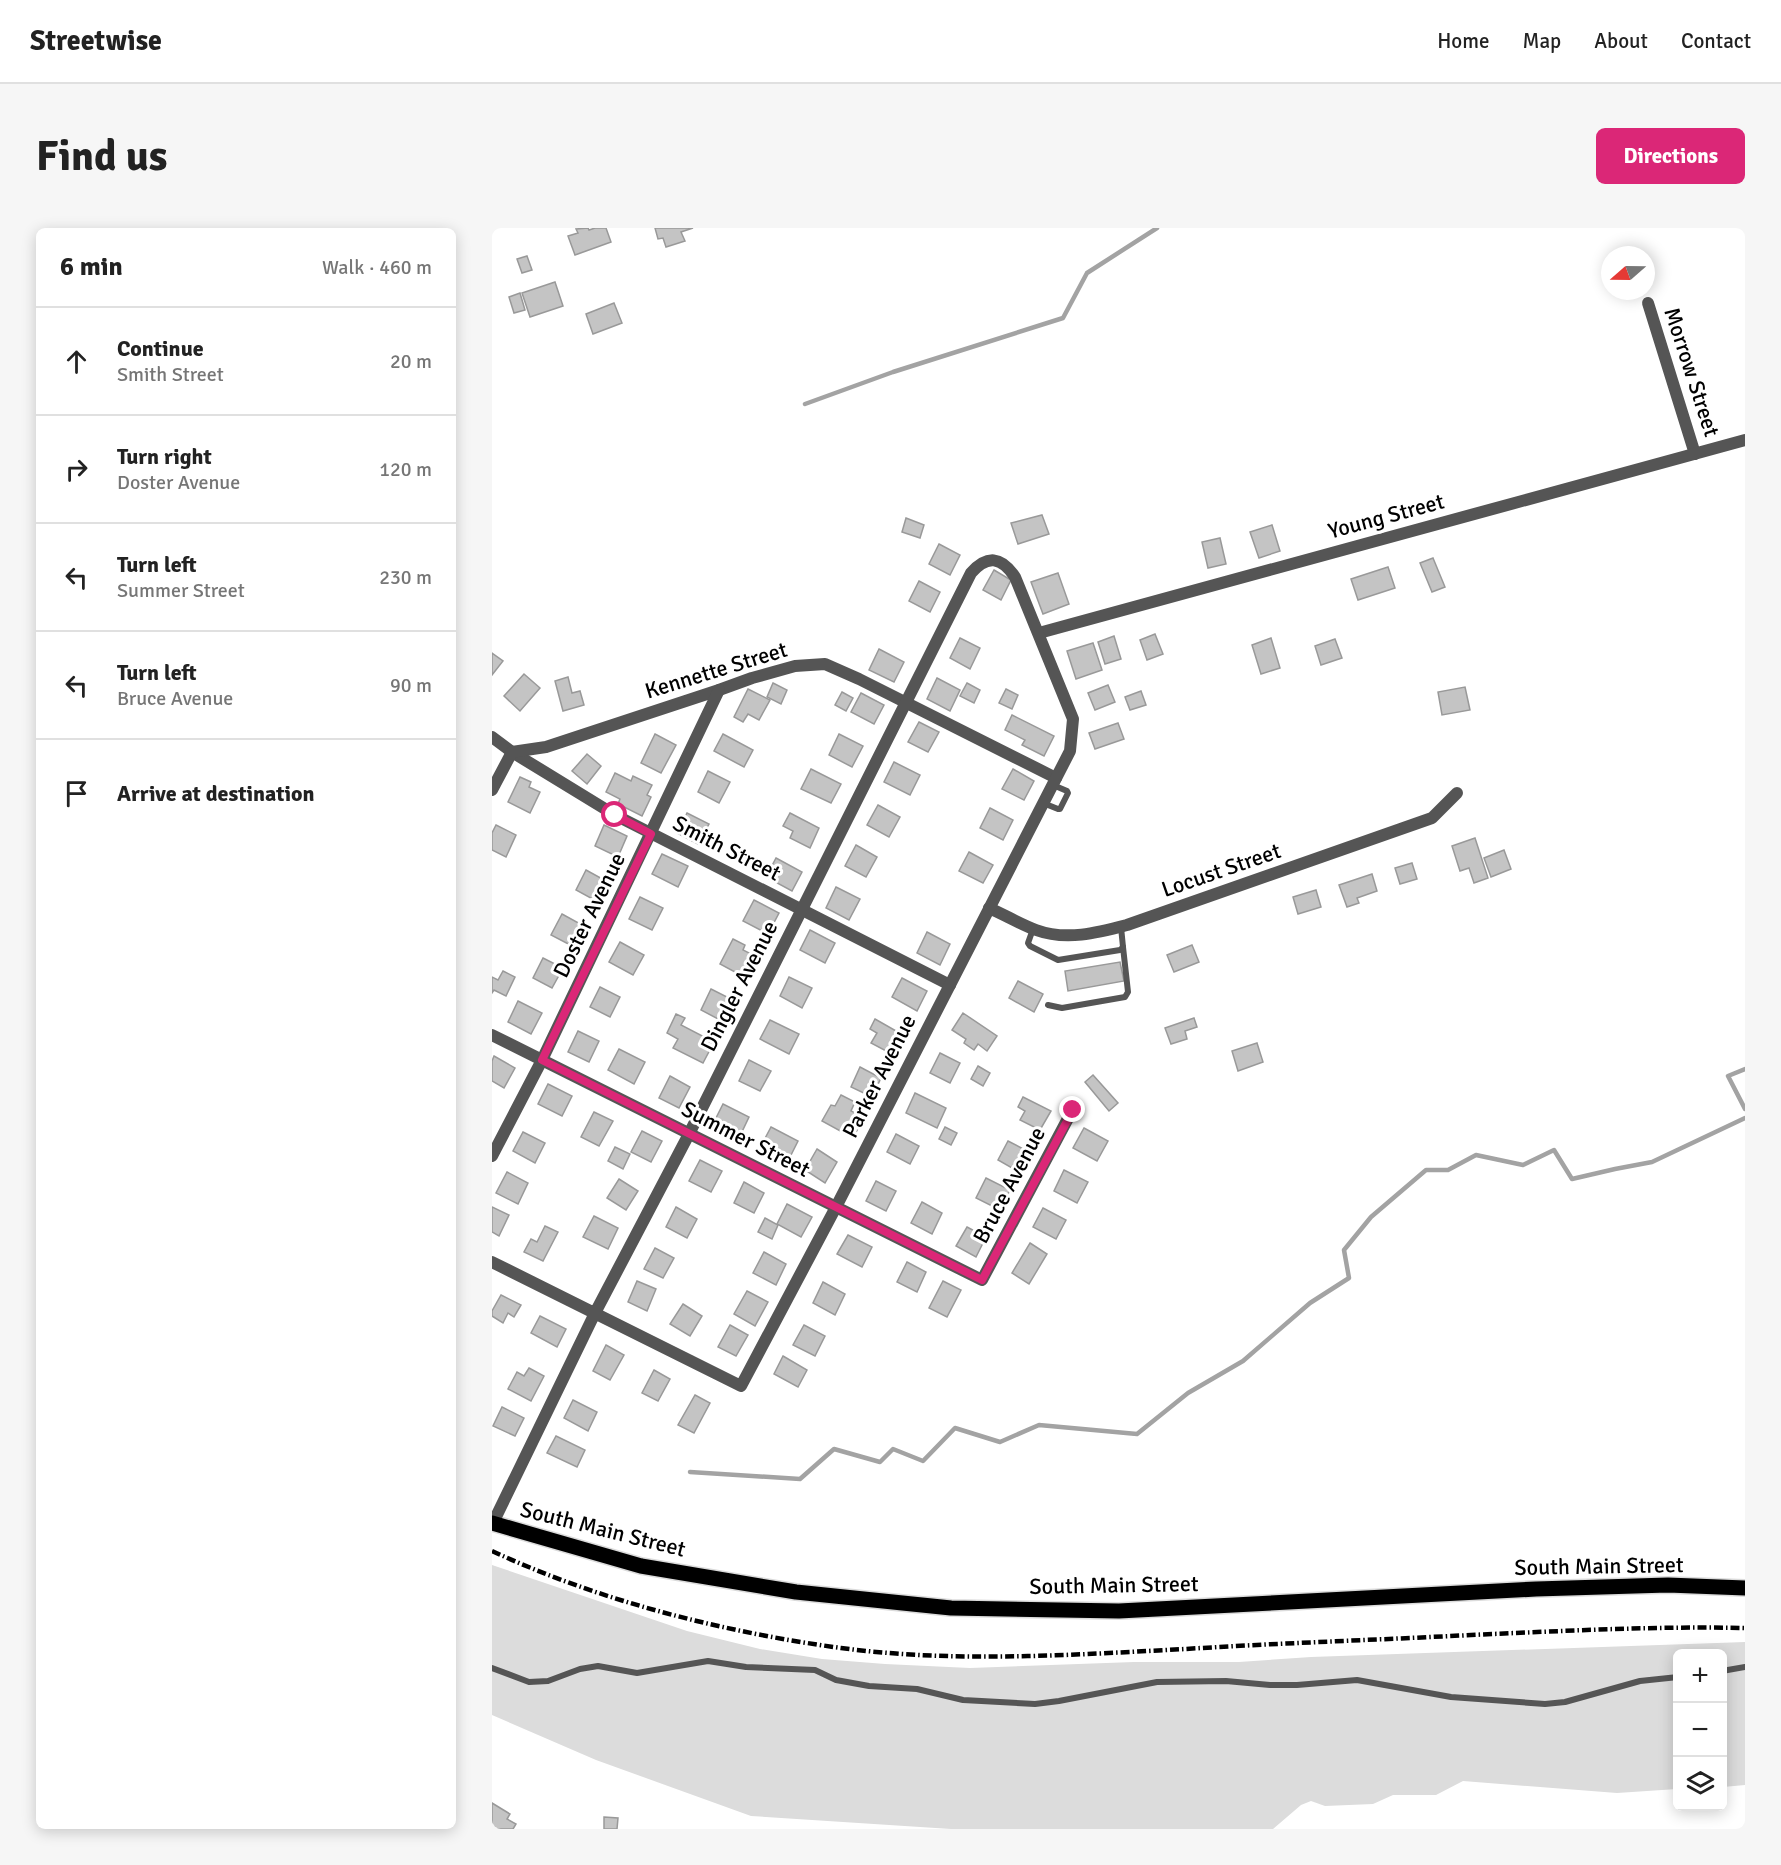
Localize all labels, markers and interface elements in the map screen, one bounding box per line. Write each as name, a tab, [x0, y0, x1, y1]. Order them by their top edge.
text: Streetwise	[30, 24, 162, 58]
text: Home	[1437, 28, 1490, 54]
text: Map	[1523, 28, 1561, 54]
text: About	[1594, 28, 1648, 54]
text: Contact	[1681, 28, 1751, 54]
button: Directions	[1596, 128, 1745, 184]
text: Find us	[36, 131, 167, 182]
north arrow	[1601, 246, 1655, 300]
text: 6 min	[60, 251, 123, 283]
text: Walk · 460 m	[322, 255, 432, 280]
street label: Morrow Street	[1658, 304, 1726, 440]
text: Continue	[117, 335, 204, 362]
icon: ahead	[60, 345, 93, 378]
text: 20 m	[390, 349, 432, 374]
text: Smith Street	[117, 362, 224, 387]
text: Turn right	[117, 443, 212, 470]
icon: right	[60, 453, 93, 486]
text: 120 m	[379, 457, 432, 482]
text: Doster Avenue	[117, 470, 240, 495]
street label: Young Street	[1325, 487, 1447, 544]
text: Turn left	[117, 551, 197, 578]
icon: left	[60, 561, 93, 594]
text: 230 m	[379, 565, 432, 590]
text: Summer Street	[117, 578, 245, 603]
street label: Kennette Street	[642, 635, 791, 704]
text: Turn left	[117, 659, 197, 686]
icon: left	[60, 669, 93, 702]
text: 90 m	[390, 673, 432, 698]
text: Bruce Avenue	[117, 686, 233, 711]
icon: arrive	[60, 777, 93, 810]
text: Arrive at destination	[117, 780, 314, 807]
route start	[601, 801, 627, 827]
street label: Smith Street	[669, 809, 786, 887]
street label: Locust Street	[1158, 837, 1284, 903]
street label: Doster Avenue	[547, 848, 631, 982]
street label: Dingler Avenue	[695, 916, 783, 1056]
street label: Parker Avenue	[836, 1010, 922, 1142]
street label: Summer Street	[677, 1095, 815, 1183]
route end	[1059, 1096, 1085, 1122]
street label: Bruce Avenue	[967, 1122, 1051, 1248]
street label: South Main Street	[518, 1495, 689, 1563]
street label: South Main Street	[1514, 1551, 1684, 1581]
street label: South Main Street	[1029, 1570, 1199, 1600]
map controls	[1673, 1649, 1727, 1811]
button: +	[1673, 1649, 1727, 1703]
button: −	[1673, 1703, 1727, 1757]
button: layers	[1673, 1757, 1727, 1811]

